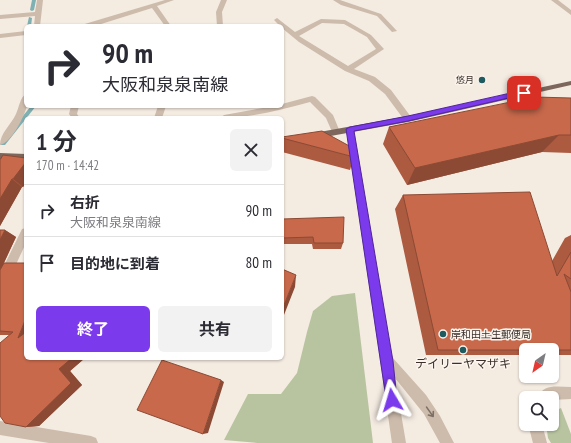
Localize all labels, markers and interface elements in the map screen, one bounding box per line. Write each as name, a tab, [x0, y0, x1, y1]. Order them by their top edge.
text: 90 m	[102, 34, 153, 71]
icon: right	[36, 40, 88, 92]
text: 大阪和泉泉南線	[102, 73, 228, 96]
place label: 悠月	[456, 74, 474, 85]
marker: 悠月	[477, 75, 487, 85]
pin	[507, 76, 541, 110]
icon: arrive	[513, 82, 535, 104]
text: 1 分	[36, 126, 76, 157]
button: close	[230, 129, 272, 171]
text: 170 m · 14:42	[36, 157, 99, 174]
text: 右折	[70, 193, 100, 212]
icon: right	[36, 200, 58, 222]
text: 90 m	[246, 201, 272, 220]
text: 大阪和泉泉南線	[70, 214, 161, 231]
icon: arrive	[36, 252, 58, 274]
text: 80 m	[246, 253, 272, 272]
text: 目的地に到着	[70, 254, 160, 273]
button: 終了	[36, 306, 150, 352]
button: 共有	[158, 306, 272, 352]
place label: 岸和田土生郵便局	[451, 328, 531, 341]
marker: 岸和田土生郵便局	[438, 329, 448, 339]
north arrow	[519, 343, 559, 383]
map controls	[519, 343, 559, 431]
marker: デイリーヤマザキ	[458, 345, 468, 355]
place label: デイリーヤマザキ	[415, 356, 511, 371]
position arrow	[371, 379, 413, 421]
button: search	[519, 391, 559, 431]
one-way arrow	[426, 407, 434, 418]

